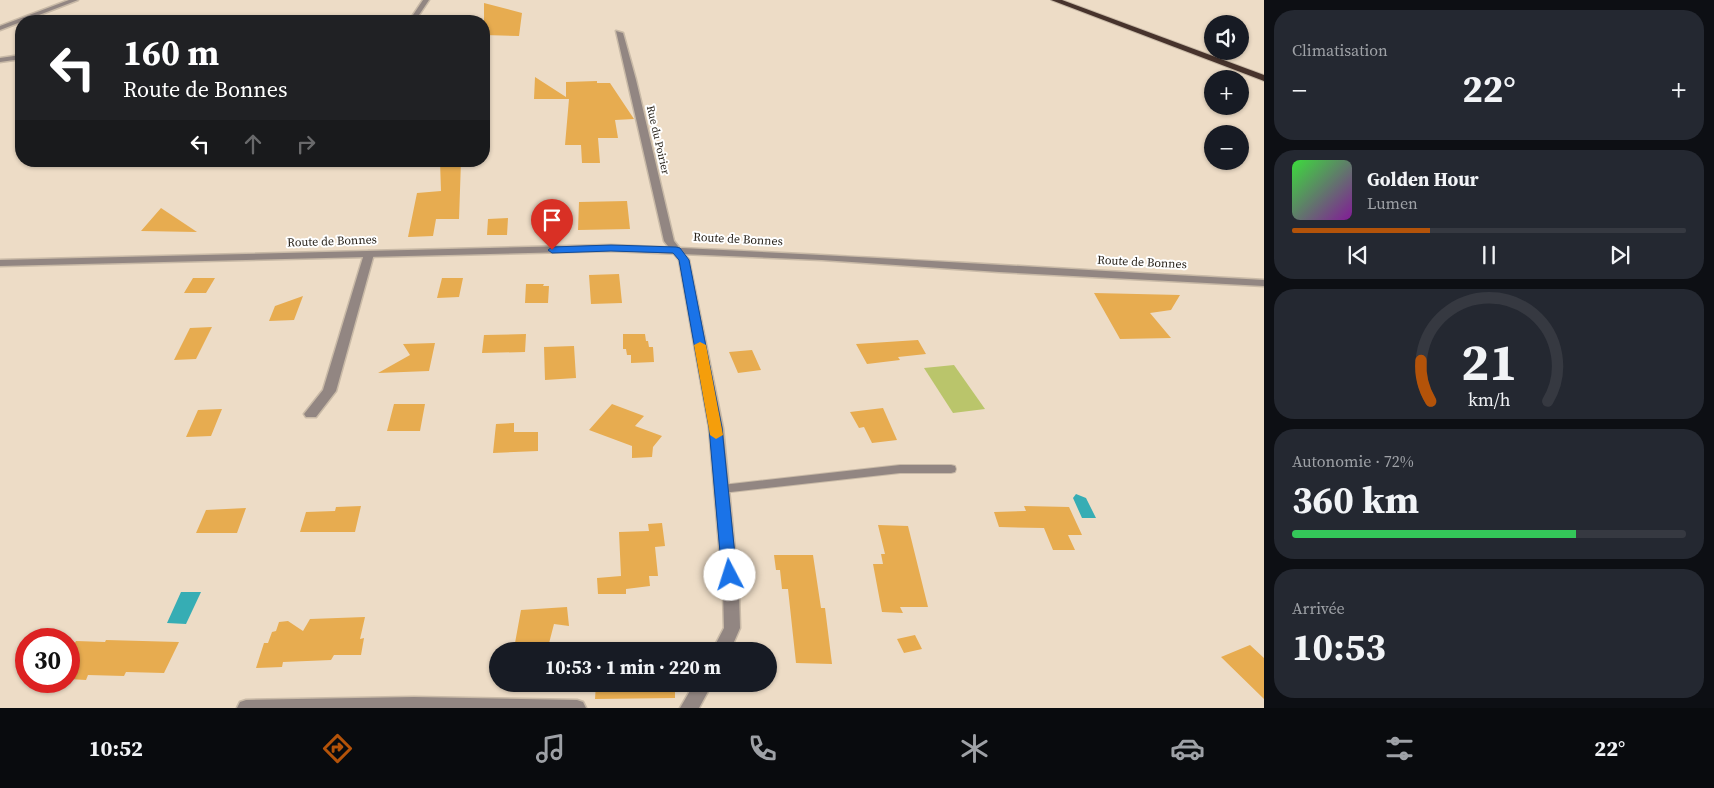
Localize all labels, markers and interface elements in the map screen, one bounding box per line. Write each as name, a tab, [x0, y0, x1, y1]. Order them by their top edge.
map controls	[1204, 15, 1249, 170]
button: sound	[1204, 15, 1249, 60]
text: 160 m	[123, 29, 219, 77]
icon: left	[40, 35, 105, 100]
text: Climatisation	[1292, 39, 1388, 61]
text: 22°	[1462, 63, 1516, 115]
button: +	[1204, 70, 1249, 115]
text: −	[1292, 71, 1307, 109]
text: +	[1671, 71, 1686, 109]
text: Route de Bonnes	[123, 74, 287, 104]
street label: Rue du Poirier	[643, 104, 673, 176]
button: −	[1204, 125, 1249, 170]
icon: left	[186, 130, 214, 158]
icon: ahead	[239, 130, 267, 158]
icon: right	[292, 130, 320, 158]
text: Golden Hour	[1367, 166, 1479, 192]
text: Lumen	[1367, 192, 1418, 214]
pin	[531, 199, 573, 250]
icon: arrive	[538, 206, 566, 234]
street label: Route de Bonnes	[693, 229, 783, 249]
street label: Route de Bonnes	[287, 231, 377, 251]
icon: previous	[1344, 241, 1372, 269]
icon: pause	[1475, 241, 1503, 269]
icon: next	[1606, 241, 1634, 269]
street label: Route de Bonnes	[1097, 252, 1187, 272]
text: 21	[1461, 326, 1517, 397]
text: km/h	[1468, 387, 1511, 412]
text: Autonomie · 72%	[1292, 450, 1414, 472]
text: 360 km	[1292, 474, 1419, 526]
position arrow	[703, 548, 755, 600]
text: Arrivée	[1292, 597, 1345, 619]
text: 10:53	[1292, 621, 1386, 673]
speed limit sign: 30	[15, 628, 80, 693]
text: 10:53 · 1 min · 220 m	[545, 654, 721, 680]
icon: directions	[320, 731, 355, 766]
icon: music	[533, 731, 568, 766]
icon: phone	[745, 731, 780, 766]
icon: climate	[957, 731, 992, 766]
icon: car	[1170, 731, 1205, 766]
icon: filters	[1382, 731, 1417, 766]
text: 10:52	[89, 733, 143, 763]
text: 22°	[1594, 733, 1625, 763]

